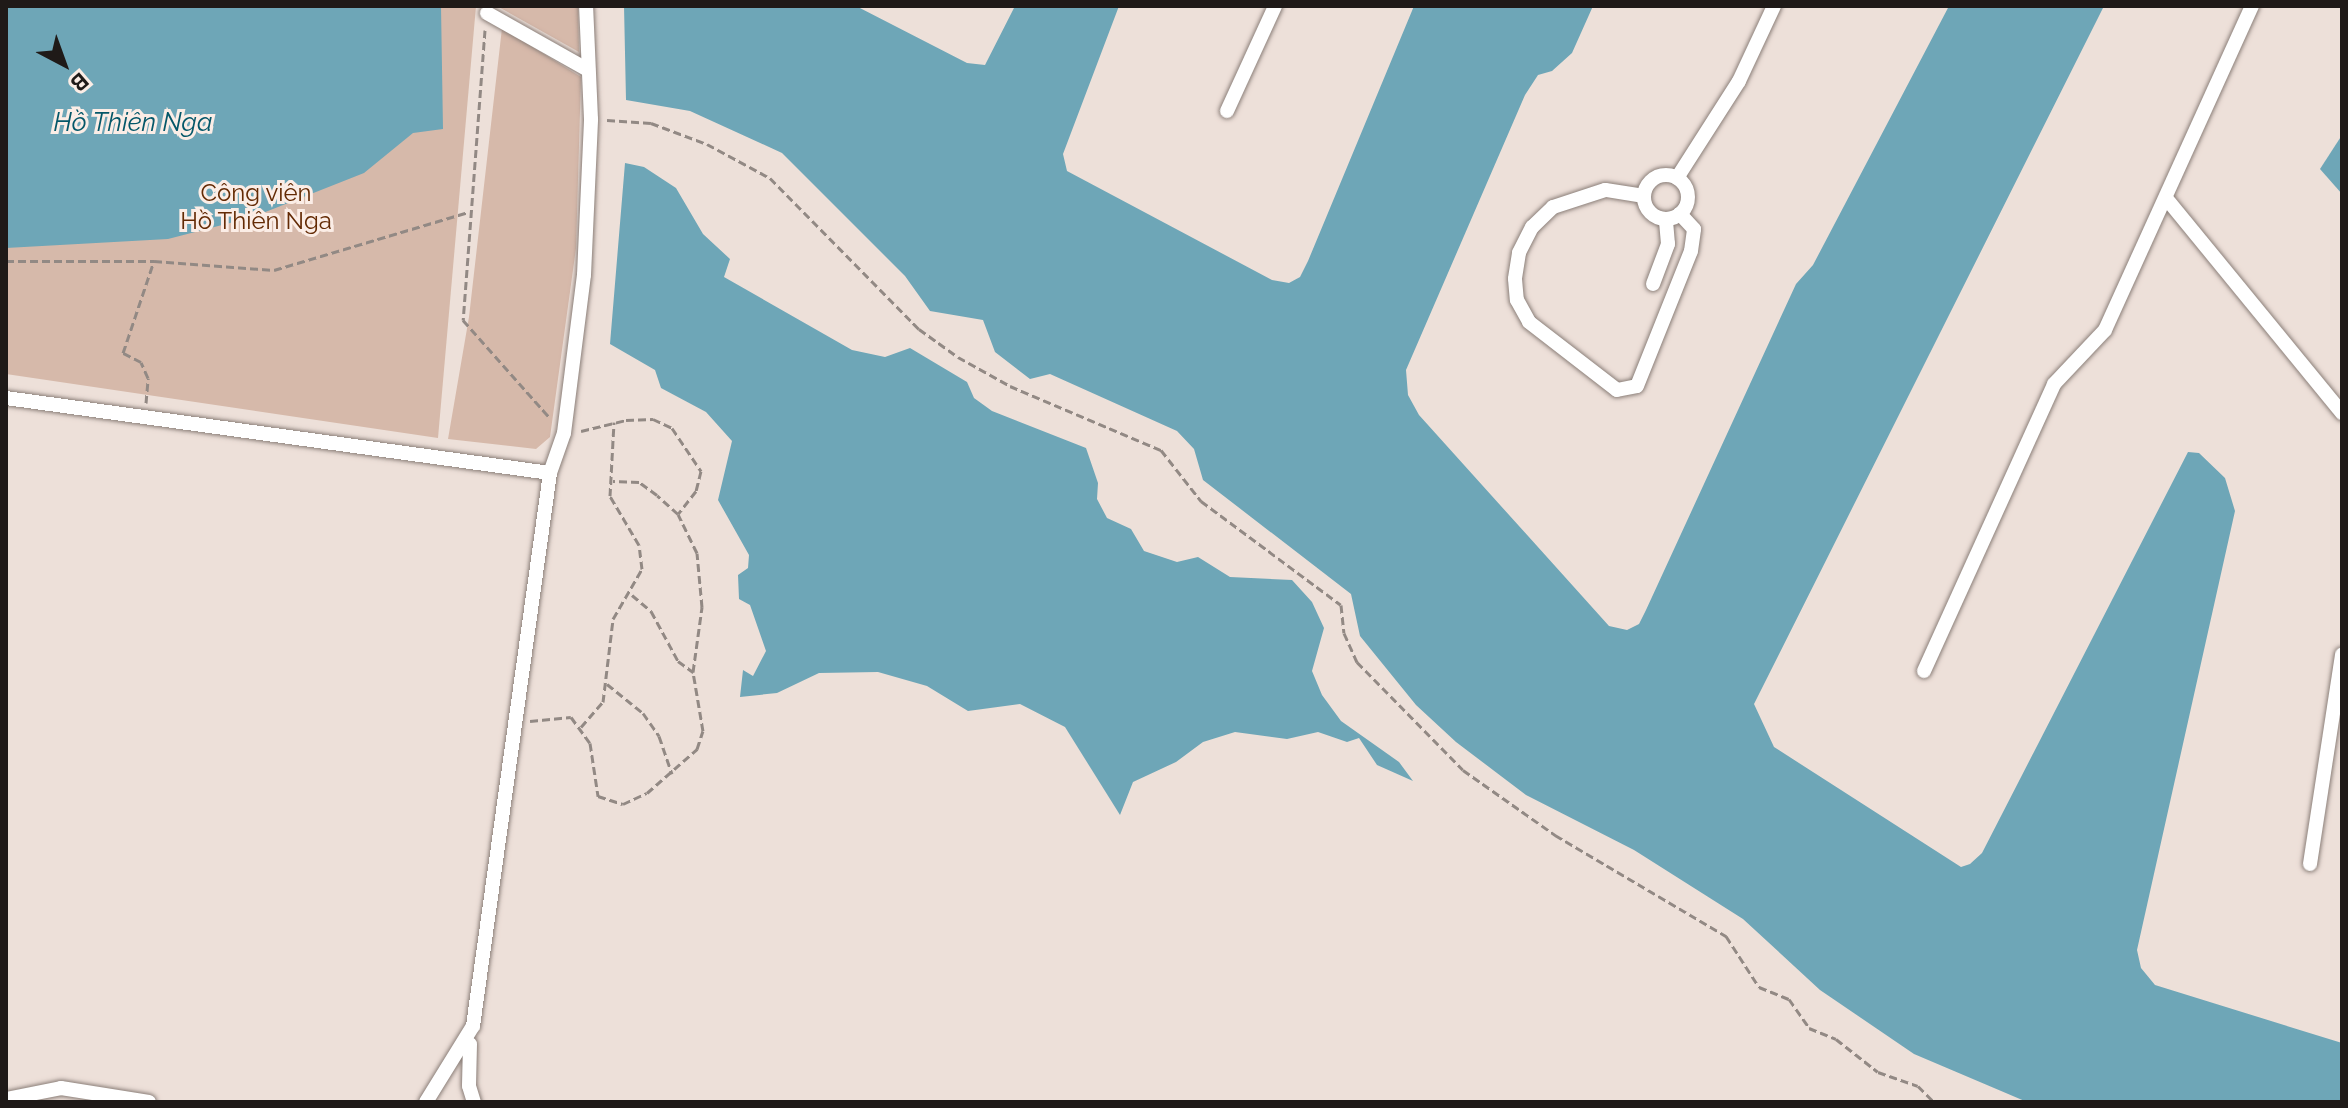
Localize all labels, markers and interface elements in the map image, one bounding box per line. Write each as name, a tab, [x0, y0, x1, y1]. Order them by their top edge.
north arrow	[24, 24, 104, 104]
text: B	[66, 67, 94, 97]
water label: Hồ Thiên Nga	[53, 107, 213, 139]
park label: Công viên Hồ Thiên Nga	[180, 179, 332, 235]

